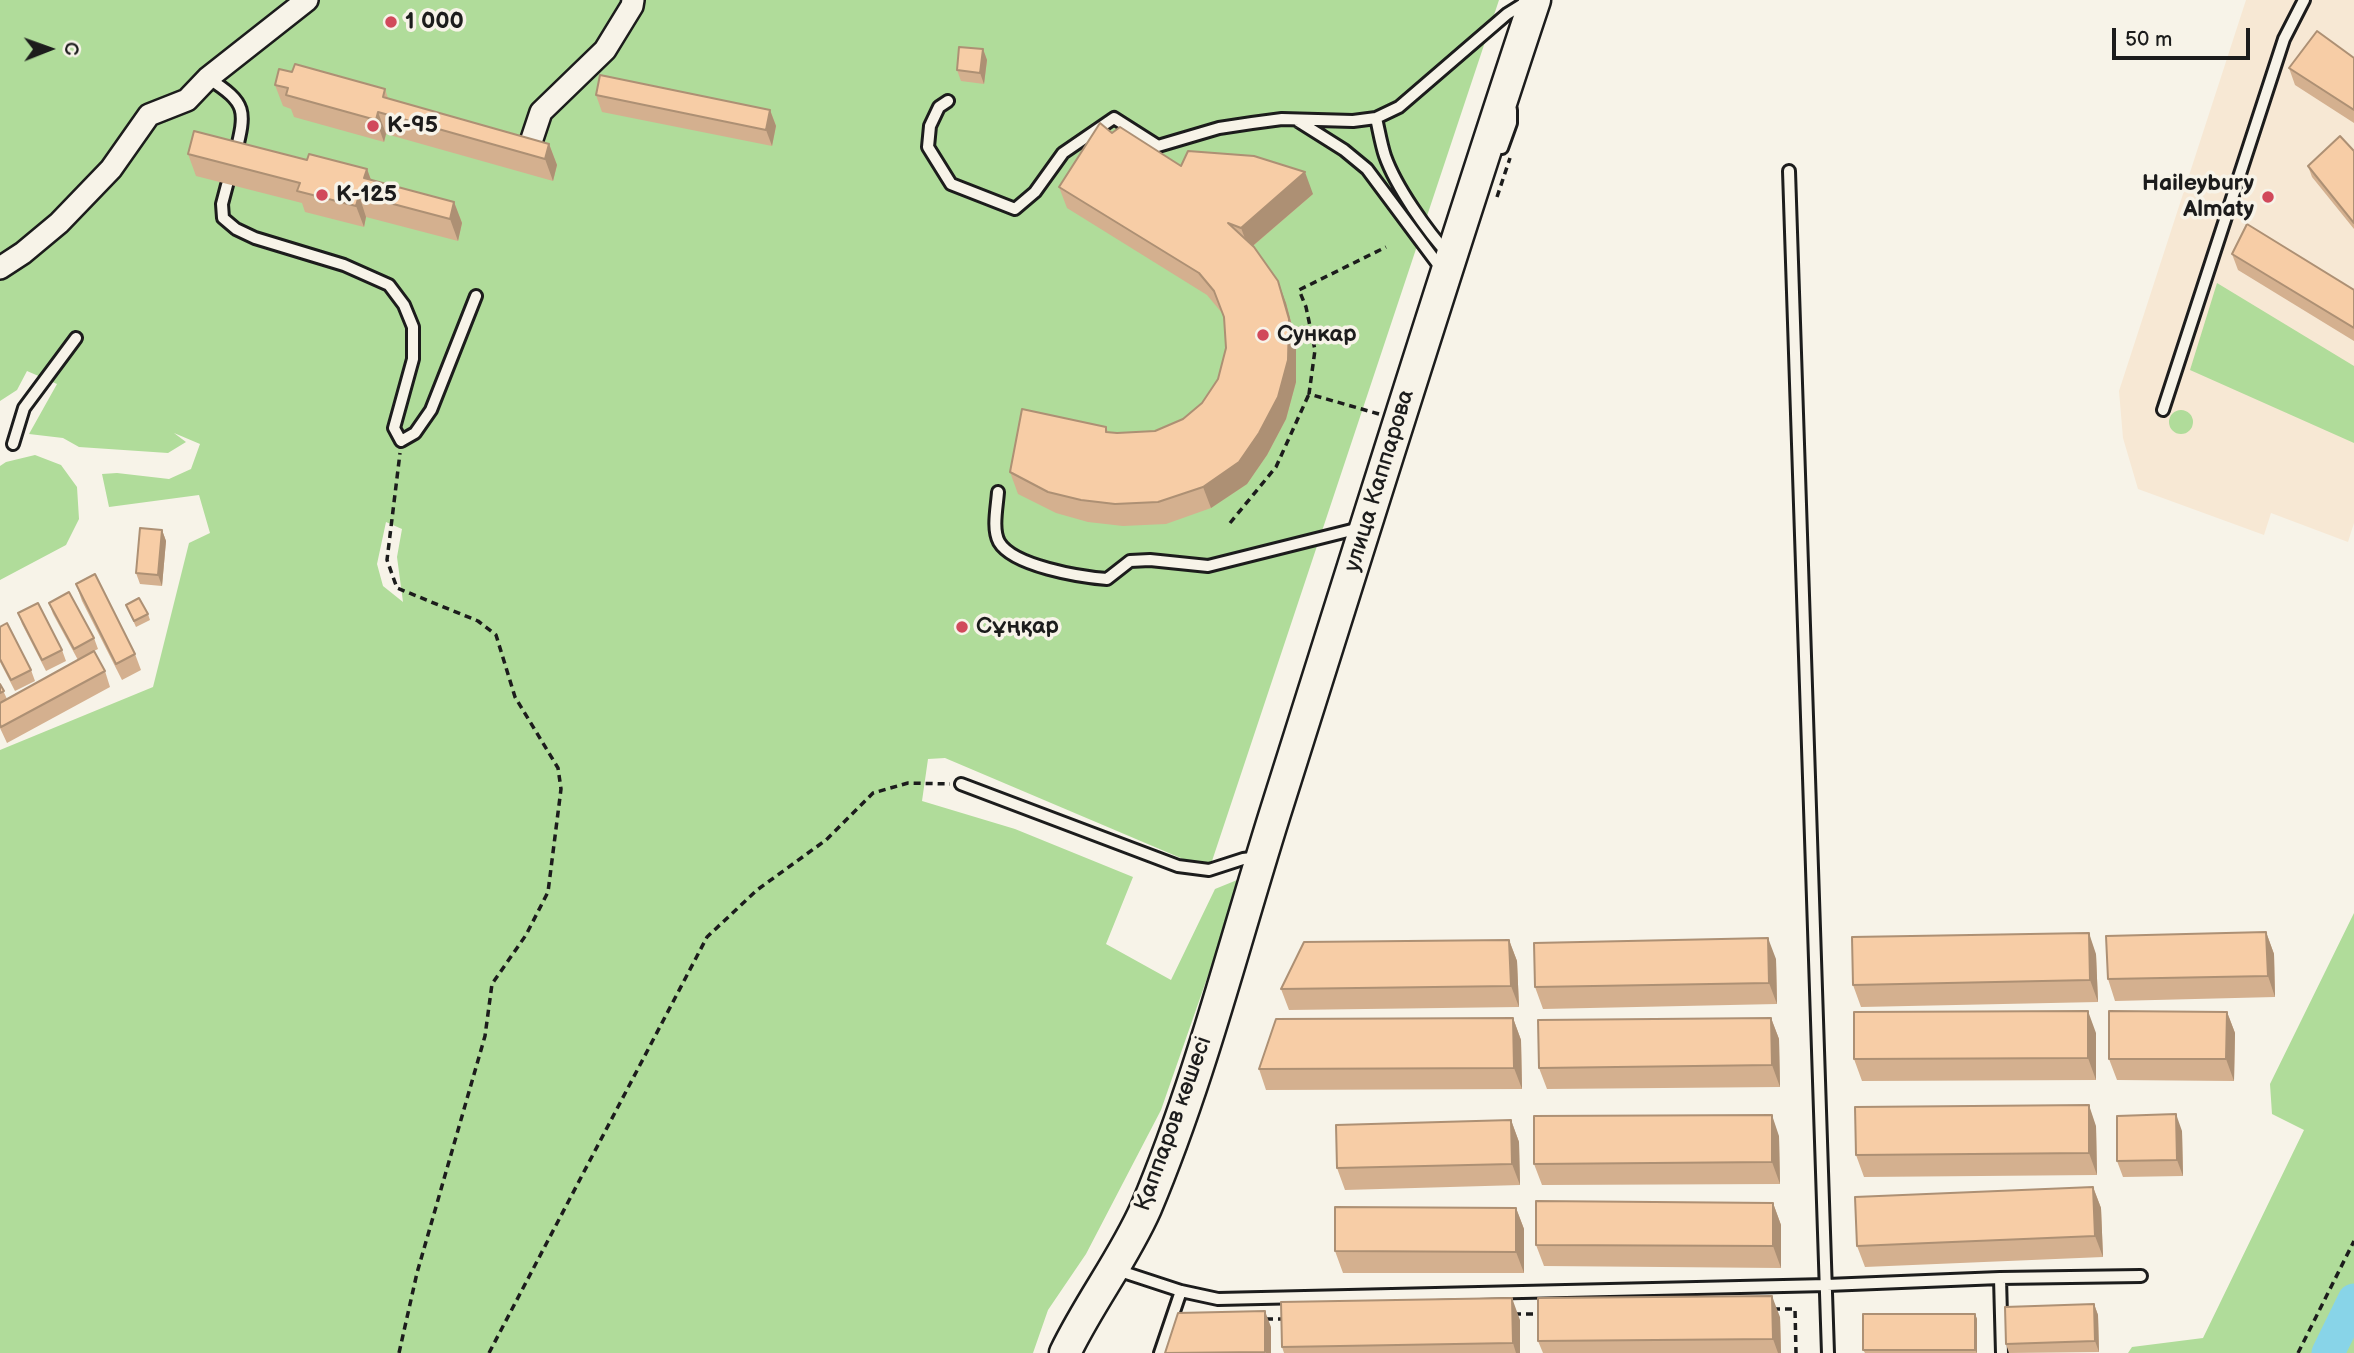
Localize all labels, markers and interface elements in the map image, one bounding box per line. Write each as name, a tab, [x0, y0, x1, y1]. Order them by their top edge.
place label: 1 000	[405, 8, 464, 36]
north arrow	[14, 14, 84, 84]
marker: 1 000	[383, 14, 399, 30]
scale bar	[2116, 14, 2254, 58]
text: 50 m	[2125, 27, 2172, 52]
text: С	[59, 42, 82, 55]
place label: K-95	[387, 112, 438, 140]
marker: K-95	[365, 118, 381, 134]
place label: Haileybury Almaty	[2142, 170, 2254, 224]
place label: K-125	[336, 181, 397, 209]
marker: K-125	[314, 187, 330, 203]
marker: Haileybury Almaty	[2260, 189, 2276, 205]
place label: Сункар	[1277, 321, 1357, 349]
marker: Сункар	[1255, 327, 1271, 343]
street label: улица Каппарова	[1339, 387, 1421, 575]
place label: Сұңқар	[976, 613, 1059, 641]
marker: Сұңқар	[954, 619, 970, 635]
street label: Қаппаров көшесі	[1130, 1033, 1218, 1215]

